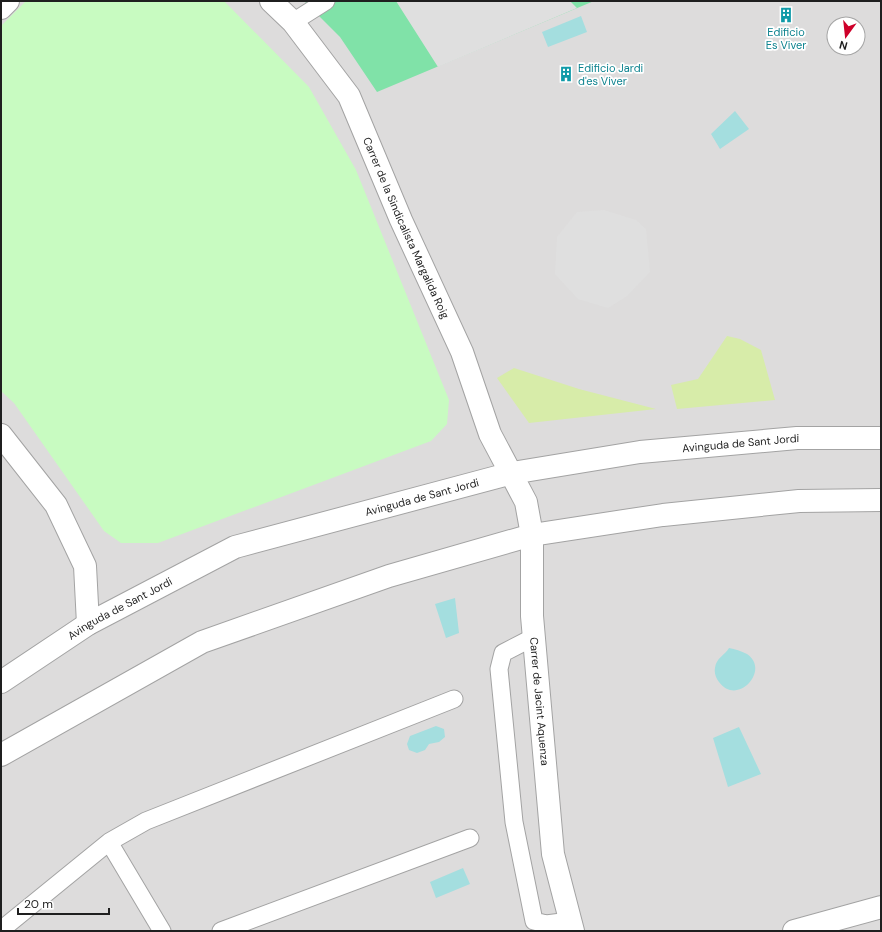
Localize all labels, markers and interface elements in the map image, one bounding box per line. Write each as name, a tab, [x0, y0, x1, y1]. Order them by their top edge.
building icon: Edificio Es Viver	[777, 6, 795, 24]
north arrow	[826, 16, 866, 56]
place label: Edificio Es Viver	[766, 25, 806, 52]
text: N	[838, 38, 849, 53]
place label: Edificio Jardi d'es Viver	[578, 61, 643, 88]
building icon: Edificio Jardi d'es Viver	[557, 65, 575, 83]
street label: Carrer de la Sindicalista Margalida Roig	[360, 135, 453, 321]
street label: Avinguda de Sant Jordi	[682, 431, 799, 455]
street label: Avinguda de Sant Jordi	[363, 475, 480, 519]
street label: Avinguda de Sant Jordi	[65, 574, 175, 643]
street label: Carrer de Jacint Aquenza	[527, 637, 552, 766]
scale bar	[18, 890, 109, 916]
text: 20 m	[24, 896, 53, 912]

